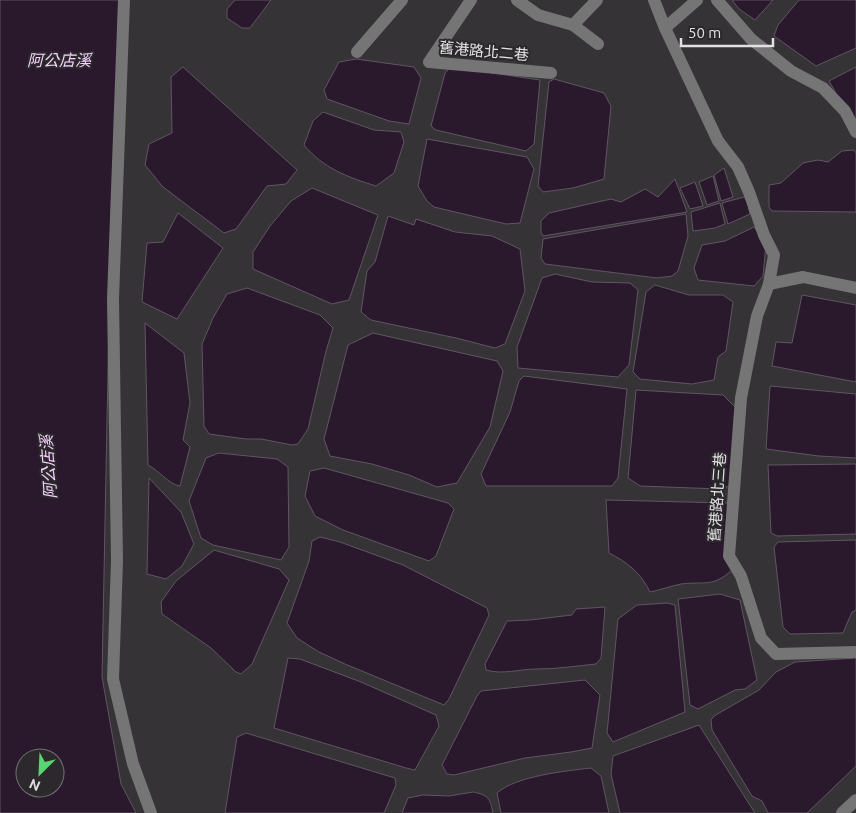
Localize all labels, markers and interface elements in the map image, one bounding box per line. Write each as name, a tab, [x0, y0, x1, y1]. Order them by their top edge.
scale bar	[681, 15, 774, 47]
text: 50 m	[688, 24, 721, 41]
street label: 舊港路北二巷	[438, 39, 530, 63]
water label: 阿公店溪	[27, 51, 93, 69]
water label: 阿公店溪	[37, 432, 59, 500]
street label: 舊港路北三巷	[705, 452, 729, 542]
north arrow	[15, 748, 65, 798]
text: N	[27, 775, 43, 794]

